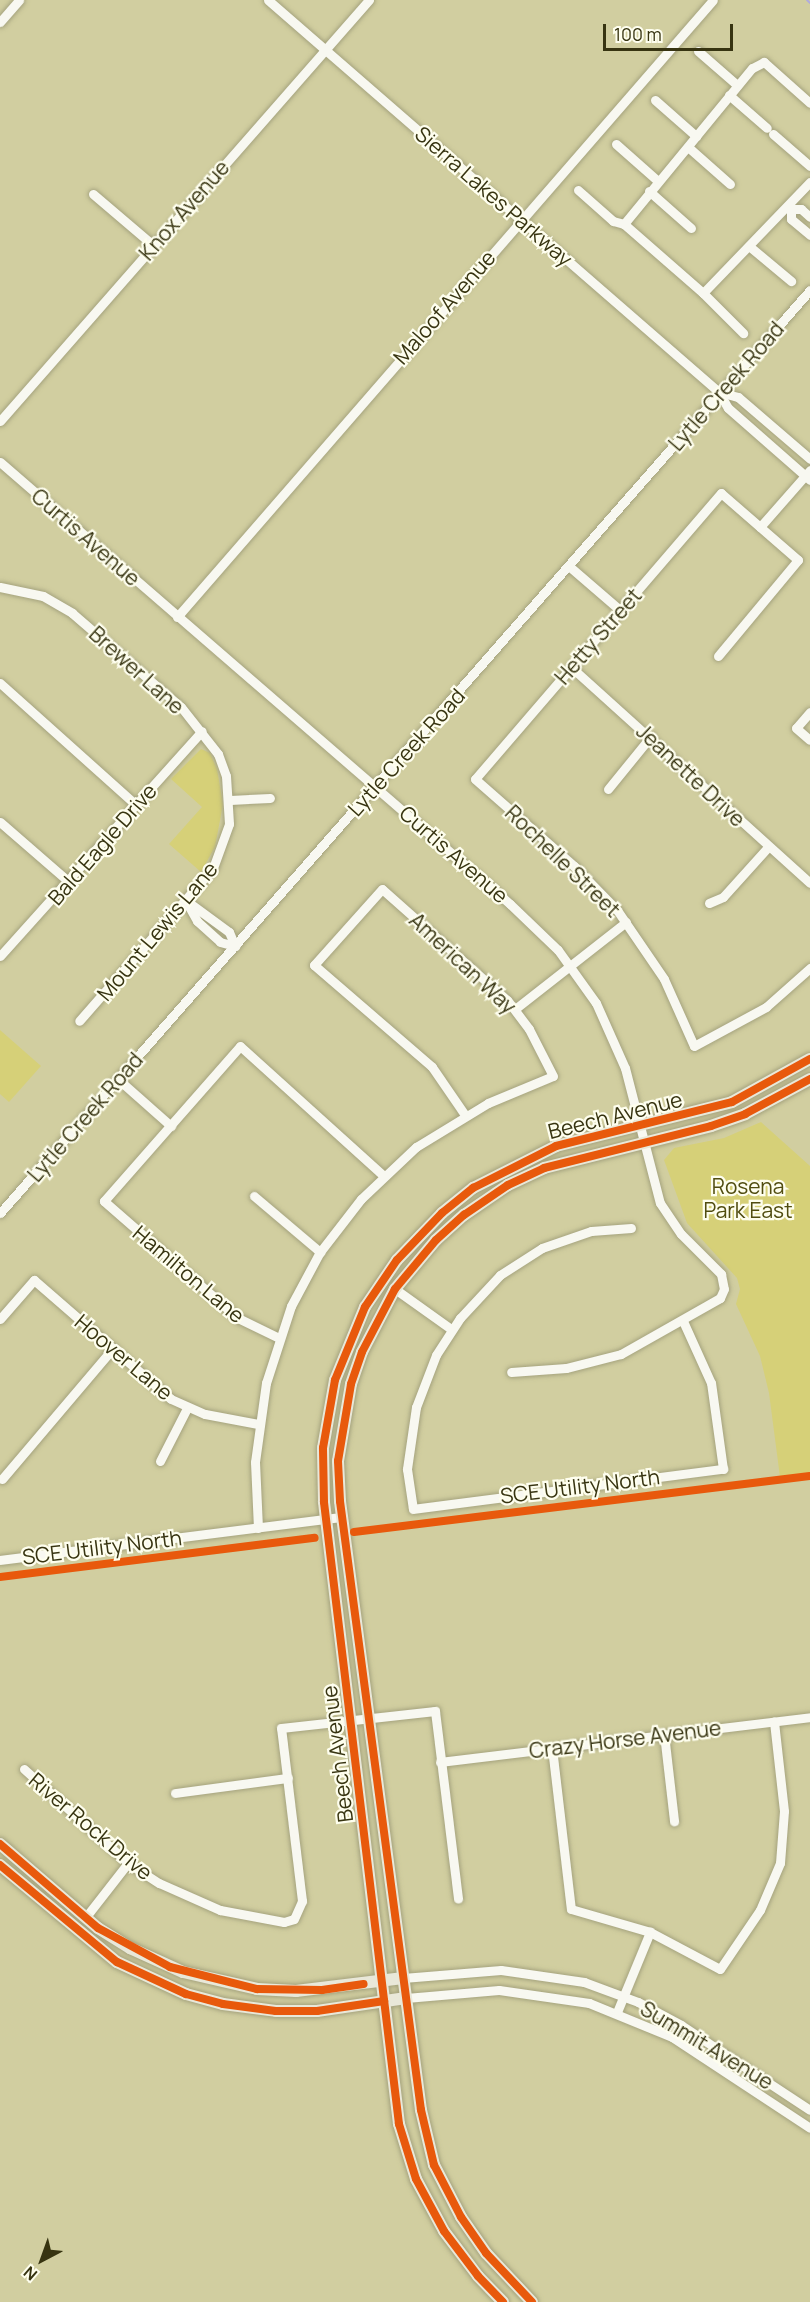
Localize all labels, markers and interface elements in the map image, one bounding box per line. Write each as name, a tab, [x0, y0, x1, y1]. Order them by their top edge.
scale bar	[606, 12, 736, 50]
text: 100 m	[614, 22, 662, 46]
street label: Sierra Lakes Parkway	[410, 121, 578, 271]
street label: Knox Avenue	[134, 155, 234, 265]
street label: Maloof Avenue	[388, 245, 500, 369]
street label: Lytle Creek Road	[663, 316, 789, 456]
street label: Curtis Avenue	[27, 483, 145, 591]
street label: Hetty Street	[549, 583, 647, 689]
street label: Brewer Lane	[84, 621, 190, 719]
street label: Lytle Creek Road	[342, 683, 470, 821]
street label: Jeanette Drive	[631, 718, 751, 832]
street label: Bald Eagle Drive	[42, 778, 162, 910]
street label: Curtis Avenue	[395, 800, 513, 908]
street label: Rochelle Street	[500, 800, 626, 922]
street label: Mount Lewis Lane	[92, 856, 222, 1006]
street label: American Way	[404, 907, 522, 1019]
street label: Lytle Creek Road	[22, 1047, 148, 1187]
street label: Beech Avenue	[545, 1086, 685, 1144]
park label: Rosena Park East	[703, 1173, 793, 1223]
street label: Hamilton Lane	[128, 1220, 250, 1328]
street label: Hoover Lane	[70, 1309, 178, 1405]
street label: SCE Utility North	[499, 1464, 661, 1508]
street label: SCE Utility North	[21, 1525, 183, 1569]
street label: Beech Avenue	[316, 1684, 358, 1824]
street label: Crazy Horse Avenue	[528, 1715, 722, 1763]
street label: River Rock Drive	[24, 1767, 158, 1885]
street label: Summit Avenue	[636, 1995, 778, 2095]
north arrow	[12, 2230, 72, 2290]
text: N	[19, 2262, 42, 2286]

